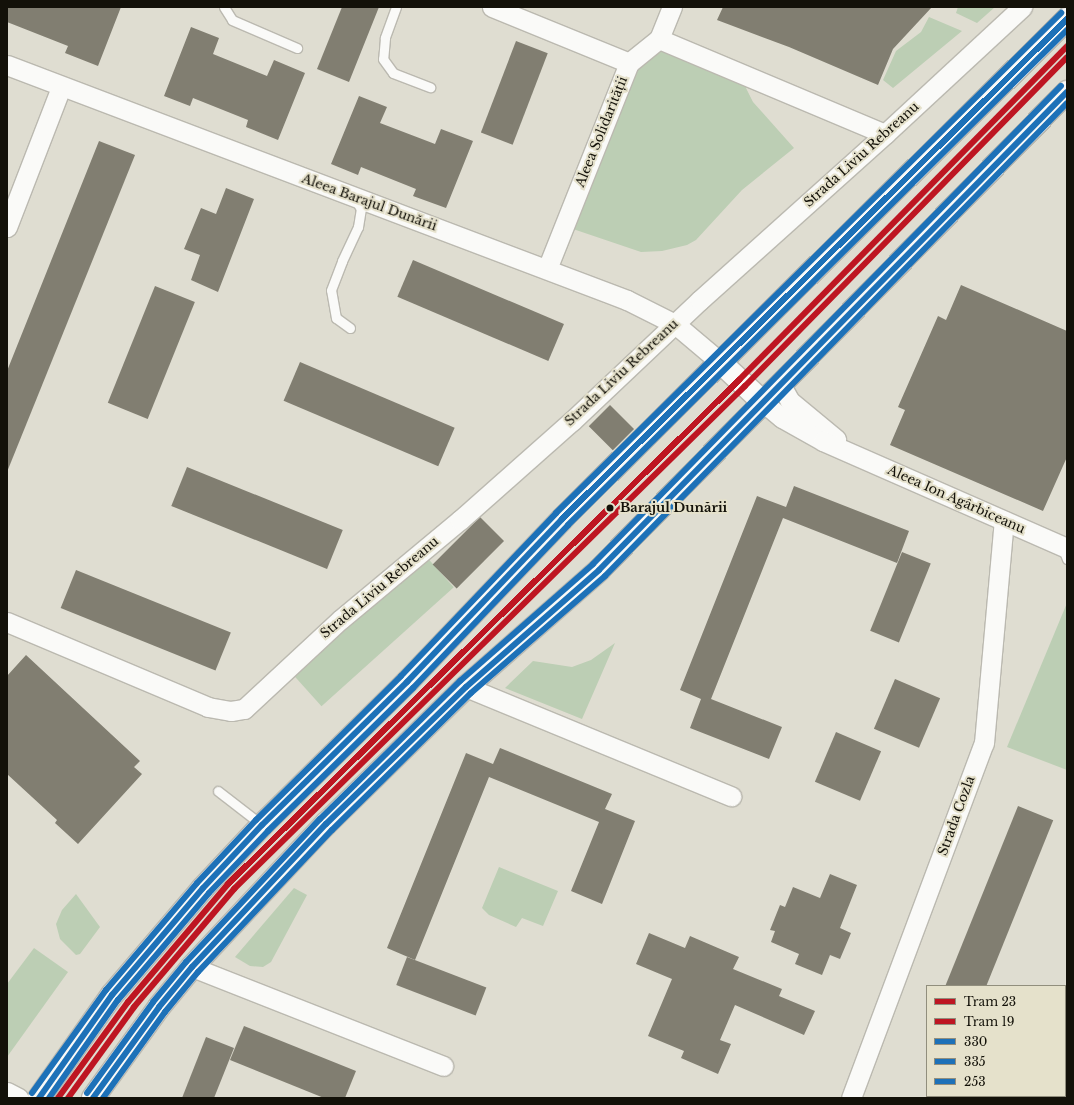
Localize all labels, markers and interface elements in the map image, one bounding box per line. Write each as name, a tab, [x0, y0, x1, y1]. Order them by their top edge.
street label: Aleea Solidarității	[573, 74, 631, 190]
street label: Strada Liviu Rebreanu	[801, 99, 923, 211]
street label: Aleea Barajul Dunării	[299, 171, 439, 235]
street label: Strada Liviu Rebreanu	[562, 316, 682, 430]
street label: Aleea Ion Agârbiceanu	[884, 462, 1028, 538]
place label: Barajul Dunării	[620, 500, 727, 516]
marker: Barajul Dunării	[603, 501, 617, 515]
street label: Strada Liviu Rebreanu	[318, 534, 442, 642]
street label: Strada Cozla	[935, 774, 979, 858]
legend	[926, 985, 1066, 1097]
text: Tram 23	[964, 994, 1016, 1009]
text: Tram 19	[964, 1014, 1015, 1029]
text: 330	[964, 1034, 987, 1049]
text: 335	[964, 1054, 986, 1069]
text: 253	[964, 1074, 986, 1089]

